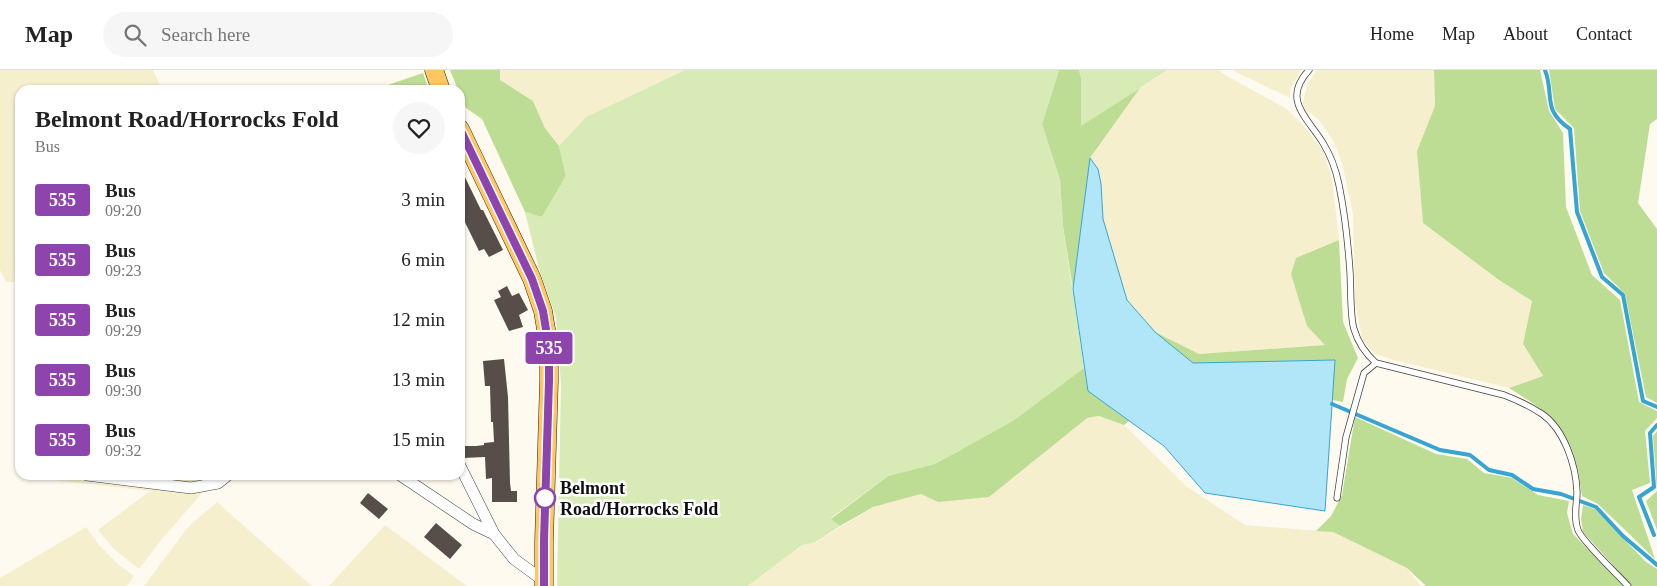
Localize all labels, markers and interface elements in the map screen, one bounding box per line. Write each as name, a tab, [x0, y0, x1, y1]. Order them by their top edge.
search box	[103, 12, 453, 57]
text: Map	[25, 21, 73, 47]
icon: search	[121, 21, 149, 49]
text: Search here	[161, 24, 250, 45]
text: Home	[1370, 24, 1414, 44]
text: Map	[1442, 24, 1475, 44]
text: About	[1503, 24, 1548, 44]
text: Contact	[1576, 24, 1632, 44]
button: heart	[393, 102, 445, 154]
text: Belmont Road/Horrocks Fold	[35, 106, 339, 132]
text: Bus	[35, 138, 60, 155]
text: Bus	[105, 180, 136, 201]
text: 3 min	[401, 189, 445, 210]
text: 535	[49, 190, 76, 210]
text: 09:20	[105, 202, 141, 219]
text: Bus	[105, 240, 136, 261]
text: 6 min	[401, 249, 445, 270]
text: 535	[49, 250, 76, 270]
text: 09:23	[105, 262, 141, 279]
text: Bus	[105, 300, 136, 321]
text: 12 min	[392, 309, 445, 330]
text: 535	[49, 310, 76, 330]
text: 09:29	[105, 322, 141, 339]
line badge: 535	[520, 332, 578, 364]
text: 535	[536, 338, 563, 358]
text: Bus	[105, 360, 136, 381]
text: 13 min	[392, 369, 445, 390]
text: 535	[49, 370, 76, 390]
text: 09:30	[105, 382, 141, 399]
text: Bus	[105, 420, 136, 441]
text: 15 min	[392, 429, 445, 450]
text: 535	[49, 430, 76, 450]
text: 09:32	[105, 442, 141, 459]
place label: Belmont Road/Horrocks Fold	[560, 478, 718, 519]
marker: Belmont Road/Horrocks Fold	[534, 487, 556, 509]

